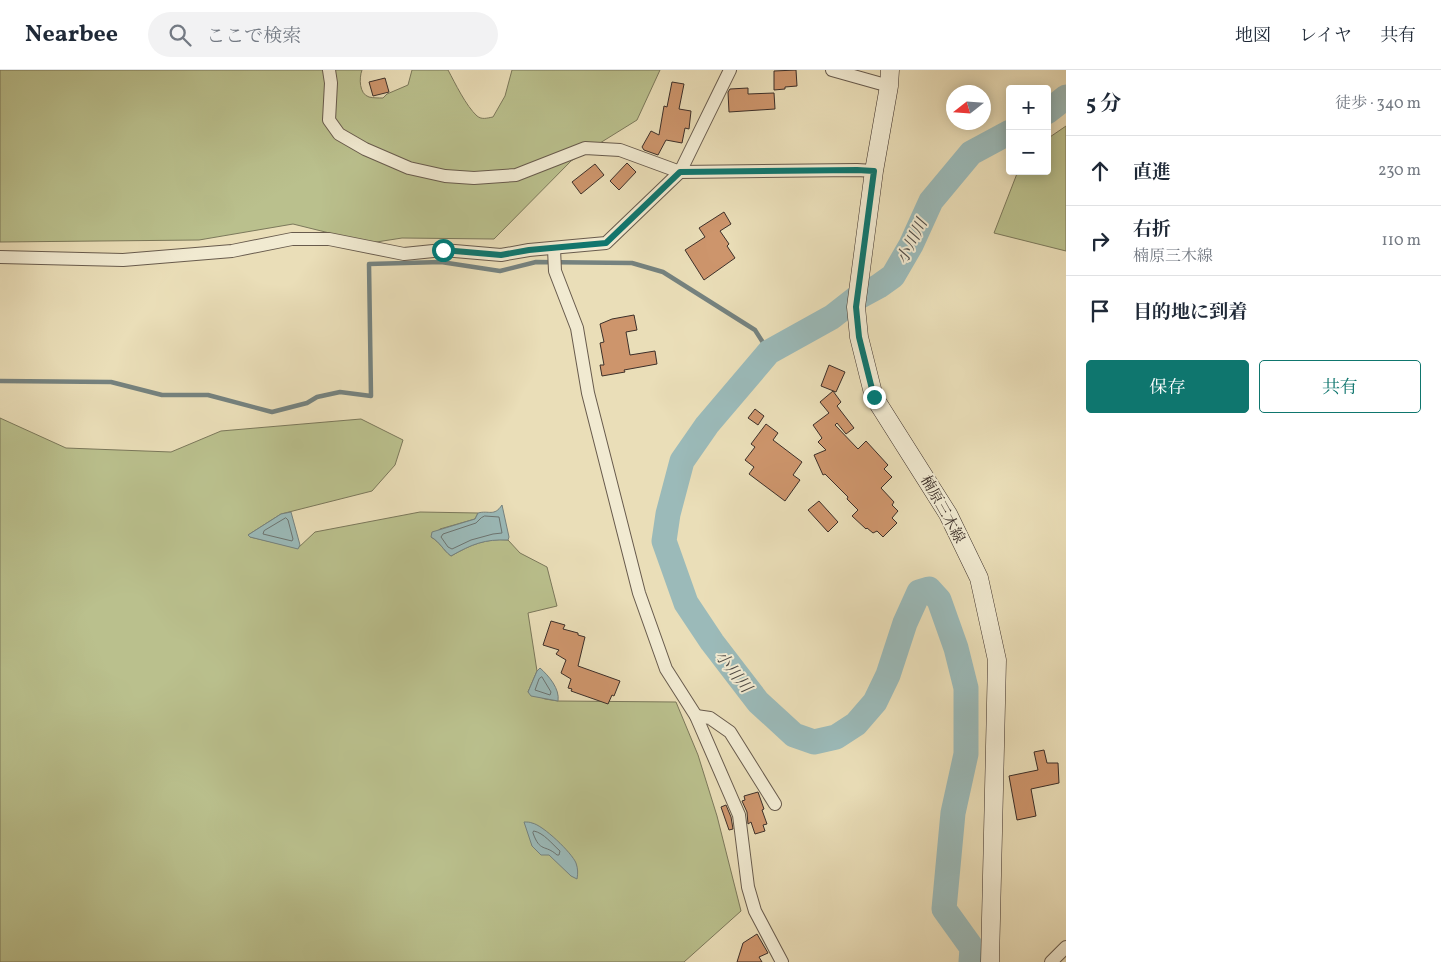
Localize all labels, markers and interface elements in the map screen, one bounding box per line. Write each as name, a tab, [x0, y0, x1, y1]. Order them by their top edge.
search box	[148, 12, 498, 57]
text: Nearbee	[25, 18, 118, 52]
icon: search	[166, 21, 194, 49]
text: ここで検索	[206, 24, 301, 50]
text: 地図	[1235, 24, 1271, 49]
text: レイヤ	[1299, 24, 1352, 49]
text: 共有	[1380, 24, 1416, 49]
north arrow	[946, 85, 991, 130]
map controls	[1006, 85, 1051, 175]
button: +	[1006, 85, 1051, 130]
text: 5 分	[1086, 90, 1121, 119]
text: 徒歩 · 340 m	[1335, 93, 1421, 115]
button: −	[1006, 130, 1051, 175]
icon: ahead	[1086, 157, 1114, 185]
text: 直進	[1133, 160, 1171, 186]
text: 230 m	[1378, 160, 1421, 182]
water label: 小川川	[892, 214, 934, 268]
text: 右折	[1133, 217, 1171, 243]
icon: right	[1086, 227, 1114, 255]
text: 110 m	[1382, 230, 1421, 252]
route start	[432, 239, 455, 262]
text: 楠原三木線	[1133, 246, 1213, 268]
icon: arrive	[1086, 297, 1114, 325]
text: 目的地に到着	[1133, 300, 1247, 326]
button: 保存	[1086, 360, 1249, 413]
button: 共有	[1259, 360, 1421, 413]
route end	[863, 386, 886, 409]
street label: 楠原三木線	[914, 472, 969, 548]
water label: 小川川	[709, 647, 757, 699]

